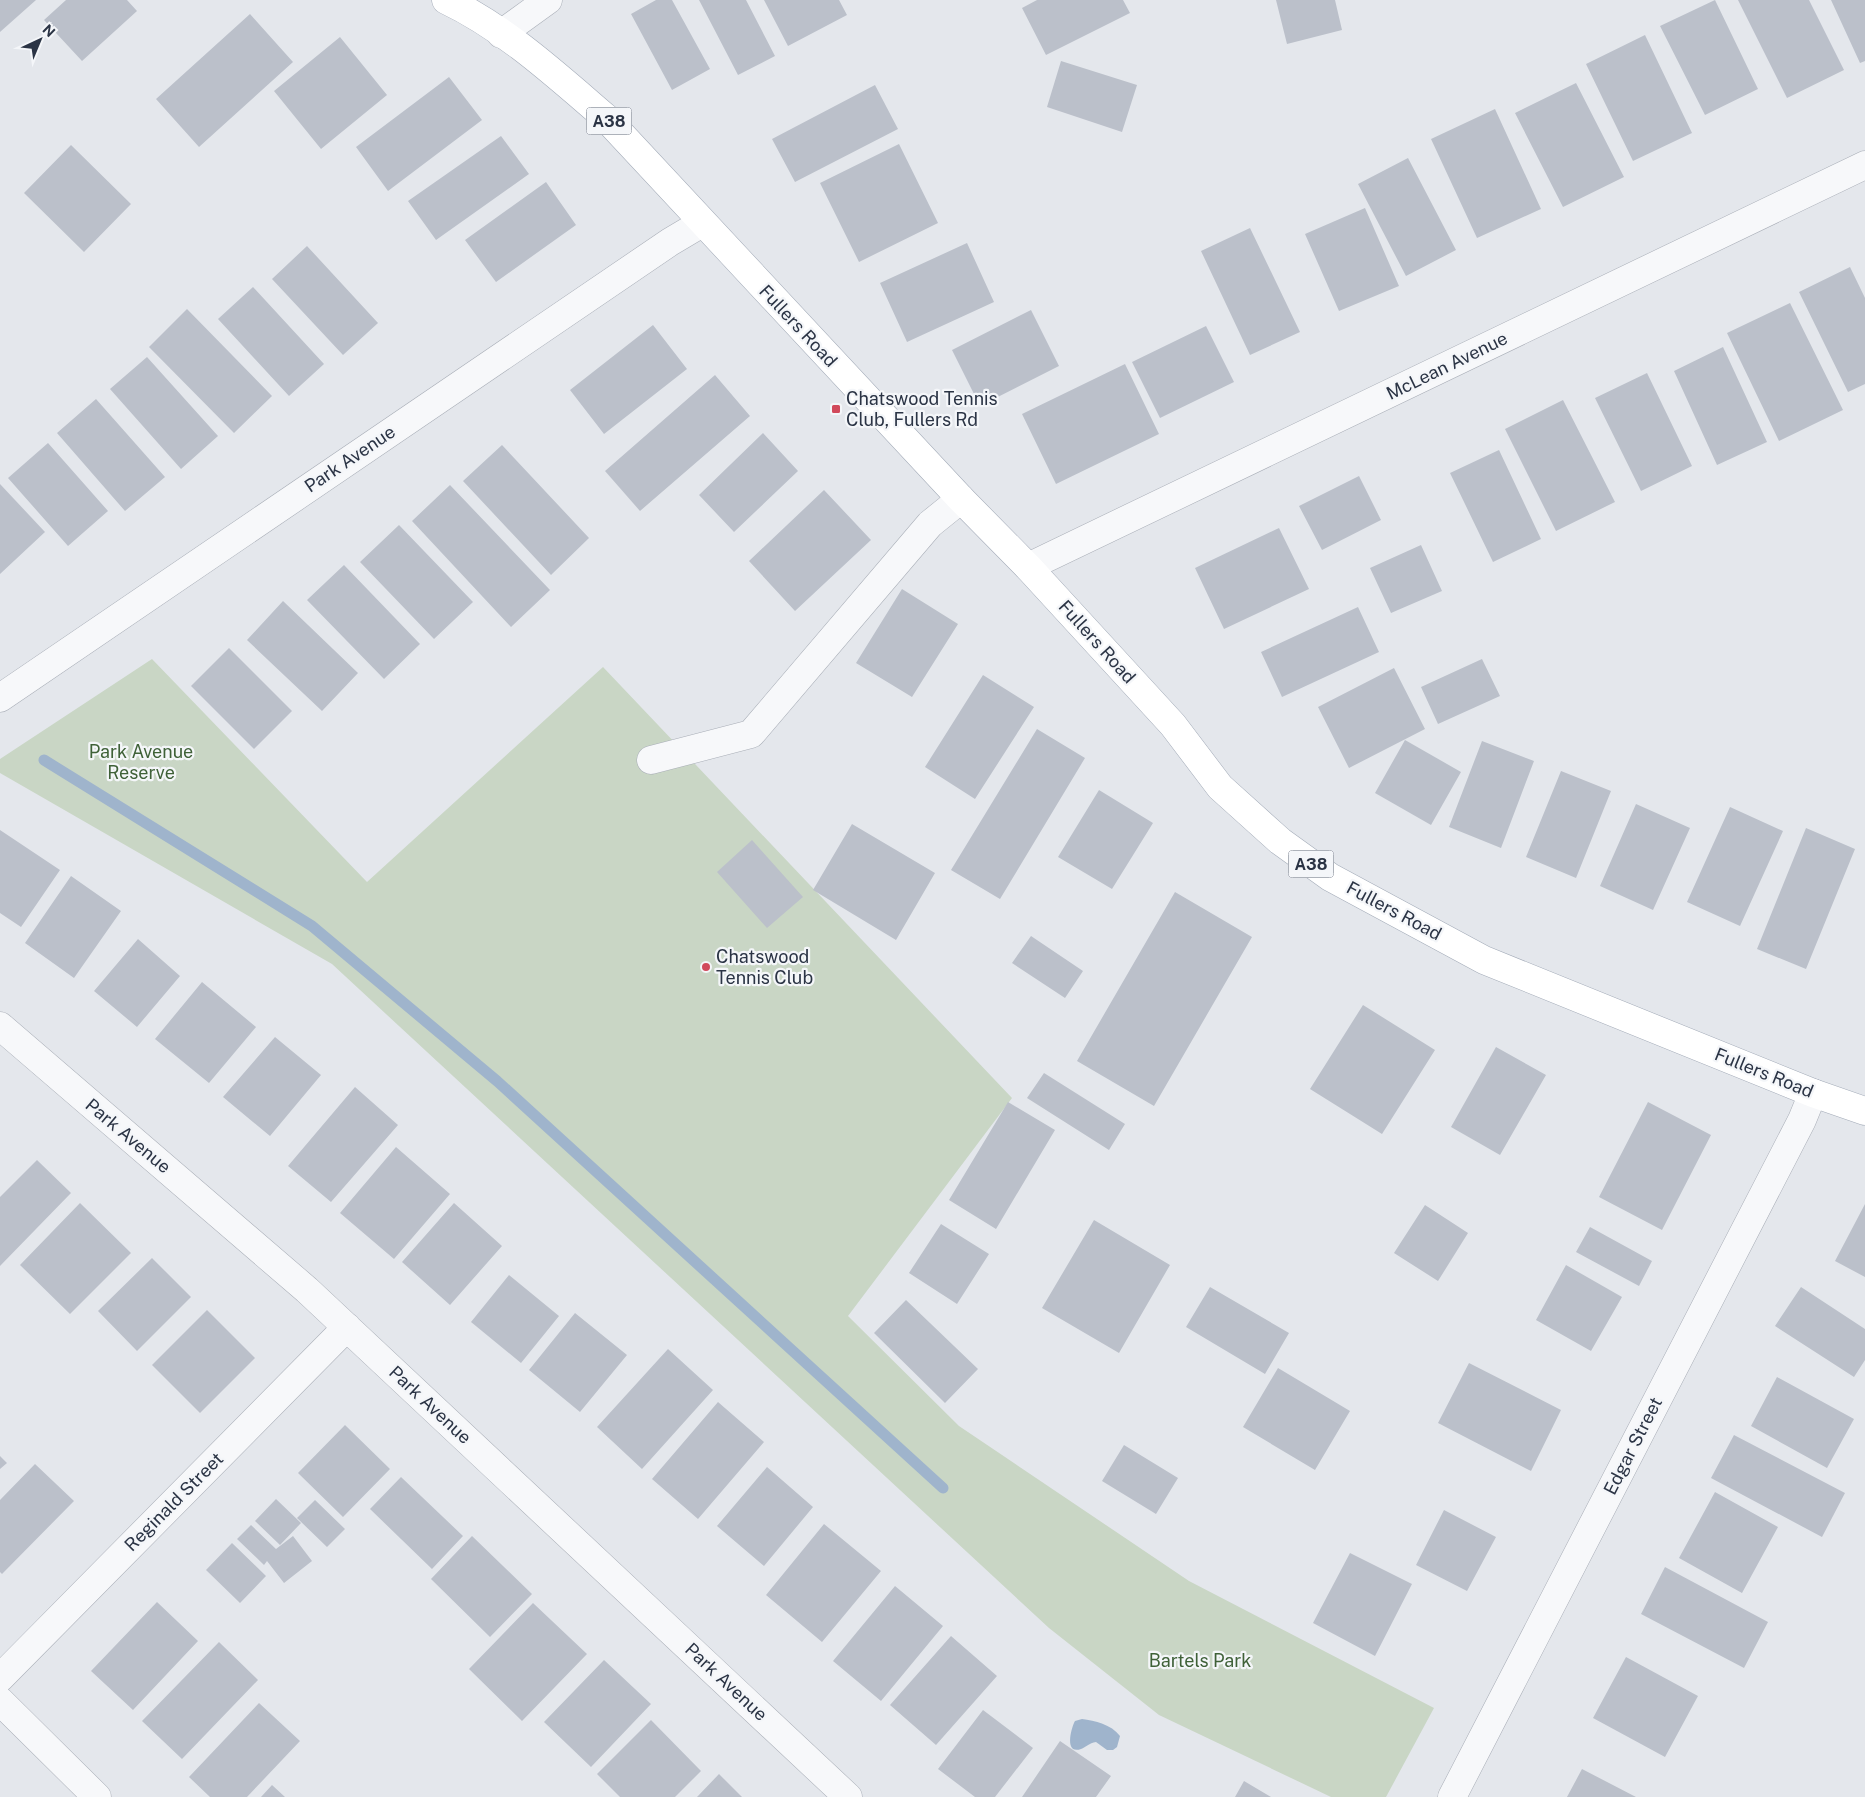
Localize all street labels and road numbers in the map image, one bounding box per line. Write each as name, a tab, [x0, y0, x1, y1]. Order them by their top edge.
road number: A38	[586, 108, 632, 134]
street label: Fullers Road	[755, 280, 842, 371]
street label: McLean Avenue	[1383, 327, 1511, 404]
street label: Park Avenue	[300, 421, 399, 497]
street label: Fullers Road	[1055, 596, 1140, 688]
road number: A38	[1288, 851, 1334, 878]
street label: Fullers Road	[1343, 877, 1445, 944]
street label: Fullers Road	[1712, 1043, 1817, 1102]
street label: Park Avenue	[82, 1094, 175, 1177]
street label: Park Avenue	[385, 1361, 476, 1448]
street label: Edgar Street	[1599, 1393, 1666, 1498]
street label: Reginald Street	[120, 1448, 227, 1555]
street label: Park Avenue	[681, 1638, 772, 1725]

